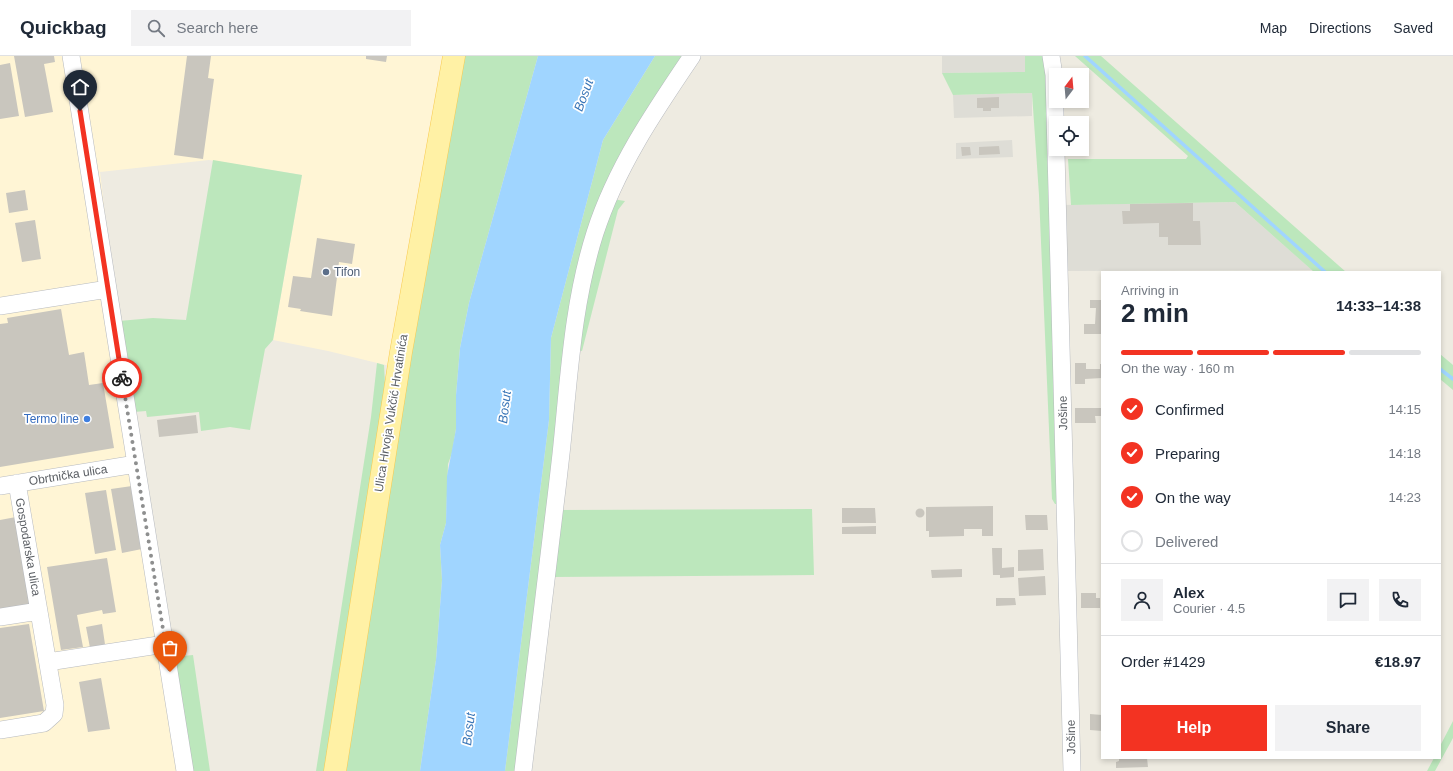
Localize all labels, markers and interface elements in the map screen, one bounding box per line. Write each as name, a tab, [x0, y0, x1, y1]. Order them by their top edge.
search box	[131, 10, 411, 46]
text: Quickbag	[20, 17, 107, 38]
icon: search	[145, 17, 167, 39]
text: Search here	[177, 19, 258, 36]
text: Map	[1260, 20, 1287, 36]
text: Directions	[1309, 20, 1371, 36]
text: Saved	[1393, 20, 1433, 36]
north arrow	[1049, 68, 1089, 108]
map controls	[1049, 68, 1089, 156]
pin	[63, 70, 97, 111]
icon: home	[69, 76, 91, 98]
water label: Bosut	[571, 76, 597, 113]
button: locate	[1049, 116, 1089, 156]
place label: Tifon	[334, 265, 360, 279]
marker: Tifon	[321, 267, 331, 277]
text: Arriving in	[1121, 283, 1179, 298]
text: 14:33–14:38	[1336, 297, 1421, 314]
text: 2 min	[1121, 298, 1189, 328]
street label: Ulica Hrvoja Vukčić Hrvatinića	[372, 333, 410, 493]
courier	[102, 358, 142, 398]
text: On the way · 160 m	[1121, 361, 1234, 376]
icon: bike	[111, 367, 133, 389]
water label: Bosut	[495, 388, 514, 424]
street label: Jošine	[1056, 395, 1070, 430]
icon: check	[1121, 398, 1143, 420]
text: Confirmed	[1155, 401, 1224, 418]
text: 14:15	[1388, 402, 1421, 417]
place label: Termo line	[24, 412, 79, 426]
marker: Termo line	[82, 414, 92, 424]
icon: check	[1121, 442, 1143, 464]
text: Preparing	[1155, 445, 1220, 462]
text: 14:18	[1388, 446, 1421, 461]
street label: Obrtnička ulica	[28, 462, 109, 488]
icon: check	[1121, 486, 1143, 508]
text: On the way	[1155, 489, 1231, 506]
text: 14:23	[1388, 490, 1421, 505]
street label: Gospodarska ulica	[12, 497, 44, 597]
text: Delivered	[1155, 533, 1218, 550]
button: person	[1121, 579, 1163, 621]
button: chat	[1327, 579, 1369, 621]
button: phone	[1379, 579, 1421, 621]
text: Alex	[1173, 584, 1205, 601]
text: Courier · 4.5	[1173, 601, 1245, 616]
pin	[153, 631, 187, 672]
icon: bag	[159, 637, 181, 659]
text: Order #1429	[1121, 653, 1205, 670]
text: €18.97	[1375, 653, 1421, 670]
button: Help	[1121, 705, 1267, 751]
button: Share	[1275, 705, 1421, 751]
water label: Bosut	[459, 710, 478, 746]
street label: Jošine	[1064, 719, 1078, 754]

